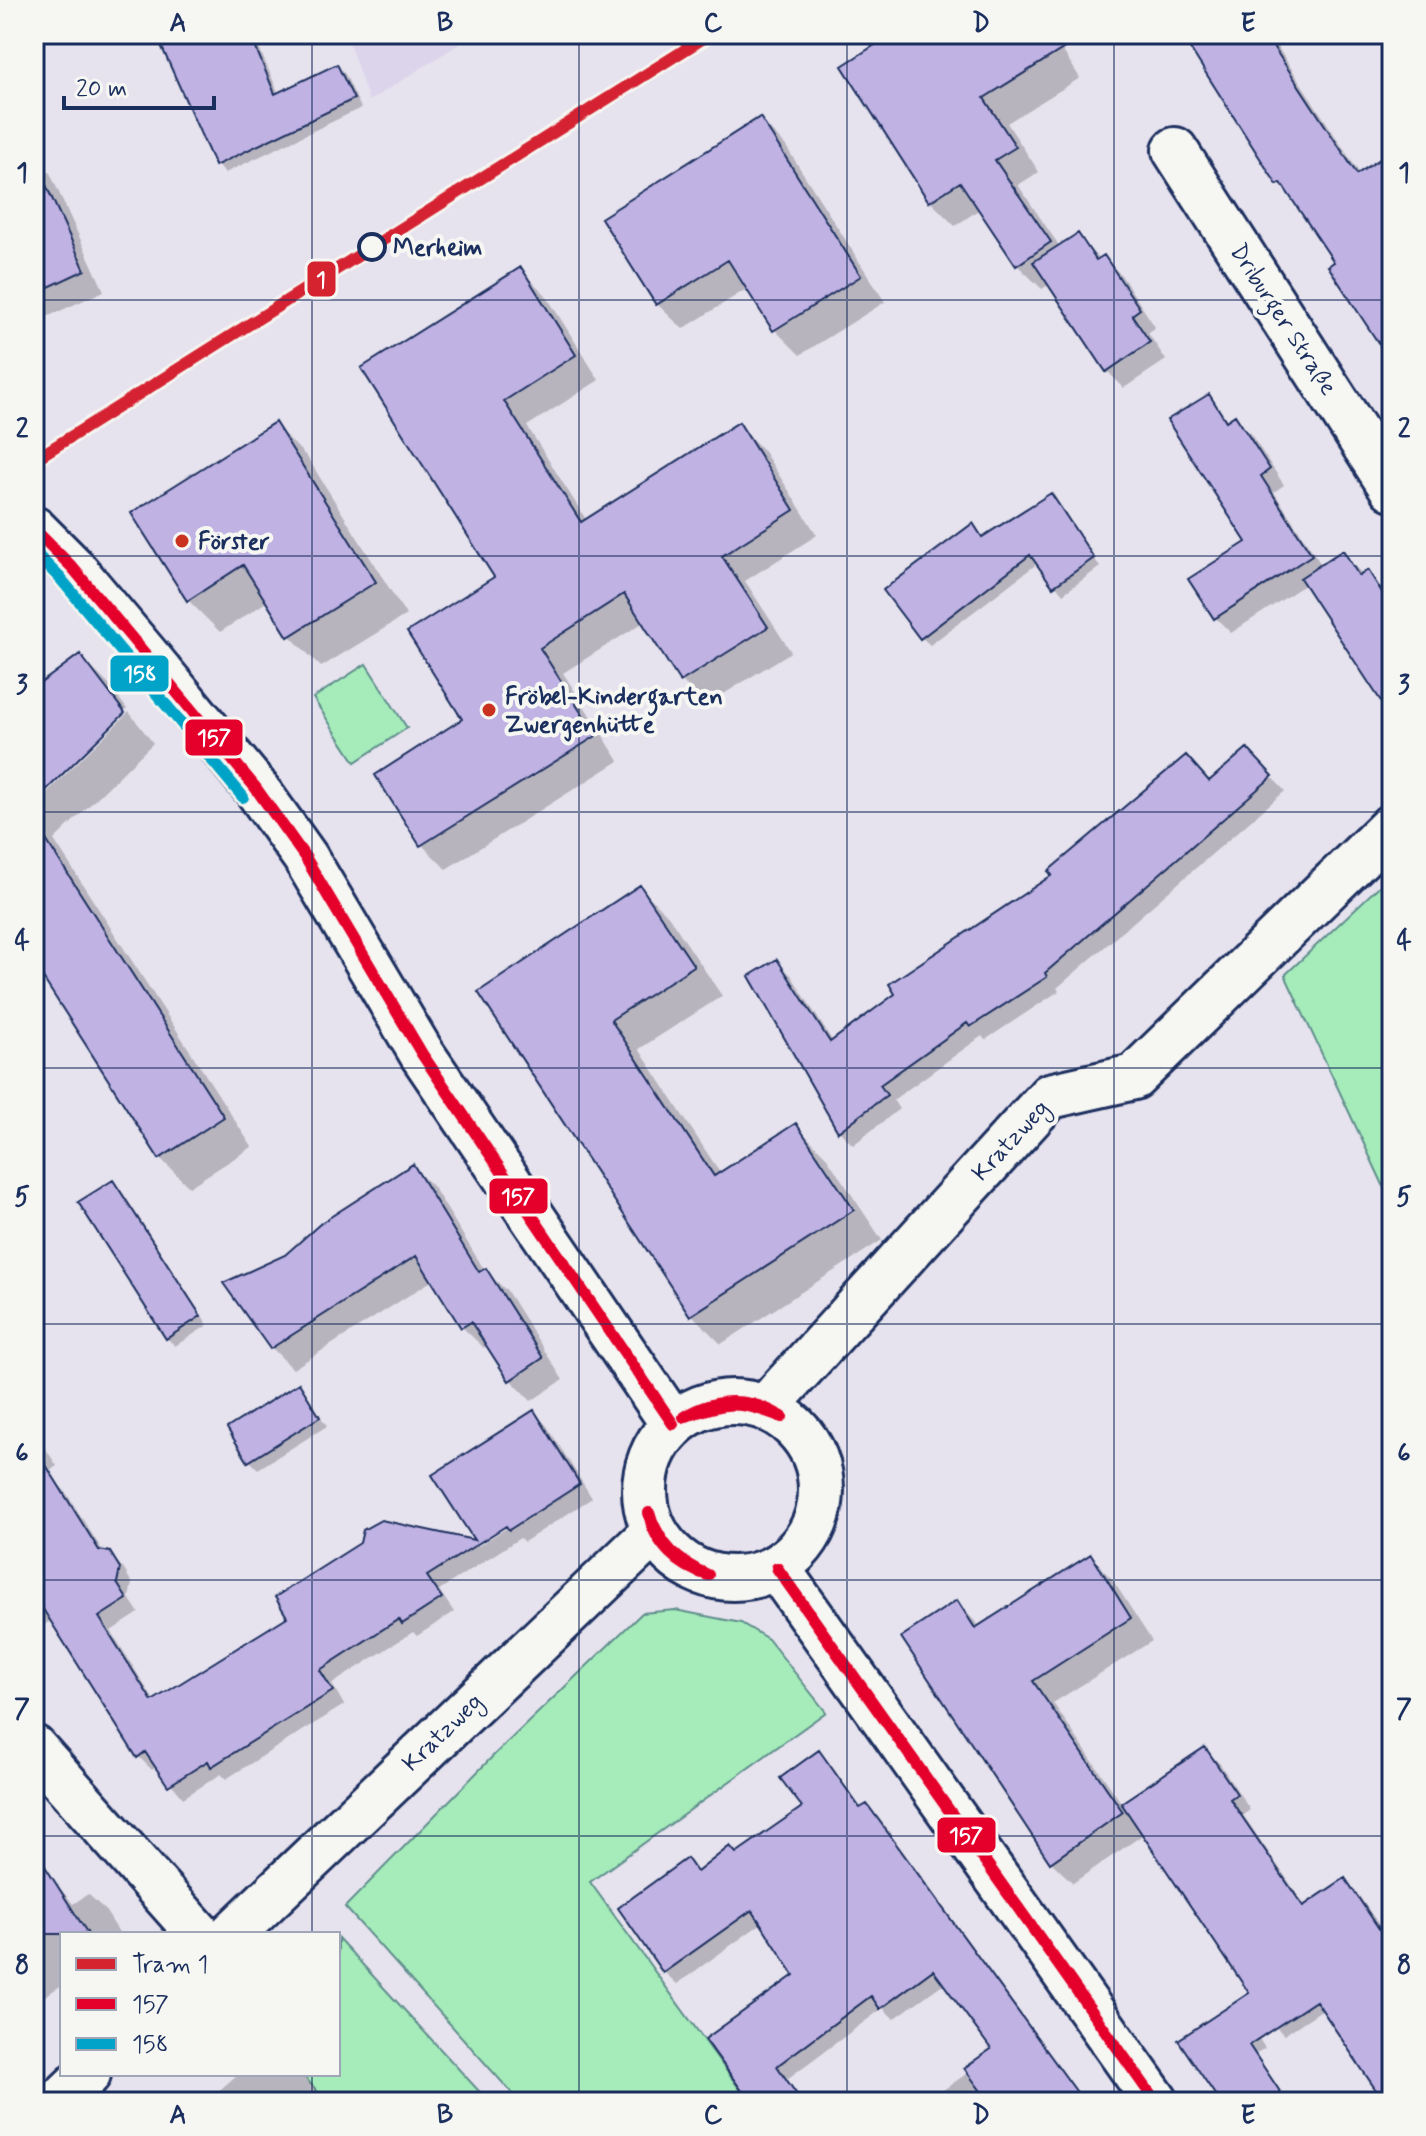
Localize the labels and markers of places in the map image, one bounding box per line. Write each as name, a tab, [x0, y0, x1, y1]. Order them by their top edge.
marker: Merheim	[358, 233, 386, 261]
place label: Merheim	[393, 233, 482, 264]
place label: Förster	[198, 527, 270, 558]
marker: Förster	[173, 532, 191, 550]
place label: Fröbel-Kindergarten Zwergenhütte	[505, 682, 723, 742]
marker: Fröbel-Kindergarten Zwergenhütte	[480, 701, 498, 719]

